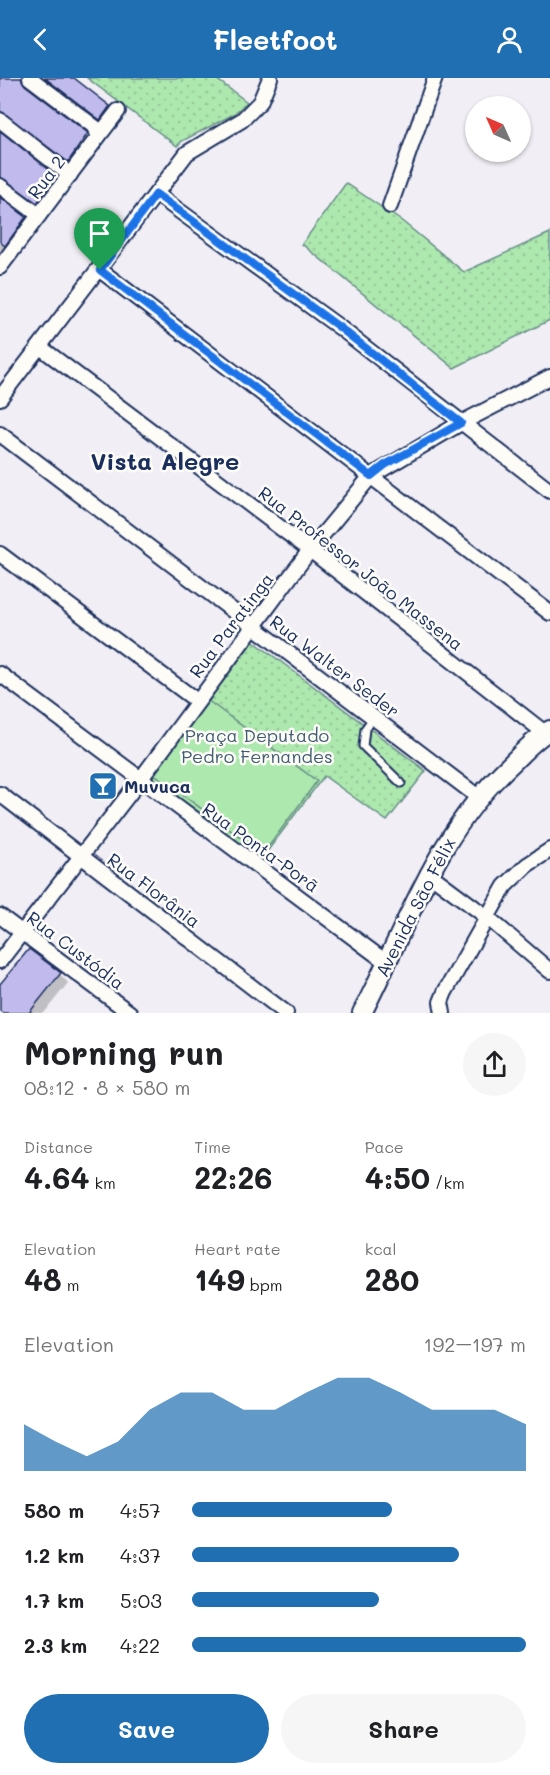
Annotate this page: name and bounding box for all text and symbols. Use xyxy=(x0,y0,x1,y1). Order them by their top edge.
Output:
text: Fleetfoot xyxy=(212,22,338,57)
icon: back xyxy=(24,23,57,56)
icon: person xyxy=(493,23,526,56)
north arrow xyxy=(465,96,531,162)
map controls xyxy=(465,96,531,162)
street label: Rua 2 xyxy=(22,150,70,204)
pin xyxy=(74,208,125,270)
icon: arrive xyxy=(83,217,116,250)
district label: Vista Alegre xyxy=(91,445,239,476)
street label: Rua Professor João Massena xyxy=(254,480,468,656)
street label: Rua Paratinga xyxy=(184,568,278,682)
street label: Rua Walter Seder xyxy=(265,609,405,723)
park label: Praça Deputado Pedro Fernandes xyxy=(181,723,333,768)
bar icon: Muvuca xyxy=(87,770,119,802)
place label: Muvuca xyxy=(124,774,191,798)
street label: Rua Ponta-Porã xyxy=(198,797,324,897)
street label: Avenida São Félix xyxy=(369,833,461,981)
street label: Rua Florânia xyxy=(103,847,205,933)
street label: Rua Custódia xyxy=(22,905,130,995)
text: Morning run xyxy=(24,1030,224,1073)
button: share xyxy=(463,1033,526,1096)
text: 08:12 · 8 × 580 m xyxy=(24,1074,190,1100)
text: Distance xyxy=(24,1136,93,1157)
text: Time xyxy=(194,1136,231,1157)
text: Pace xyxy=(365,1136,404,1157)
text: 4.64 xyxy=(24,1157,89,1197)
text: 22:26 xyxy=(194,1157,272,1197)
text: 4:50 xyxy=(365,1157,430,1197)
text: km xyxy=(89,1172,116,1193)
text: /km xyxy=(430,1172,465,1193)
text: Elevation xyxy=(24,1238,96,1259)
text: Heart rate xyxy=(194,1238,281,1259)
text: kcal xyxy=(365,1238,397,1259)
text: 48 xyxy=(24,1259,62,1299)
text: 149 xyxy=(194,1259,245,1299)
text: 280 xyxy=(365,1259,419,1299)
text: m xyxy=(62,1274,80,1295)
text: bpm xyxy=(245,1274,283,1295)
text: Elevation xyxy=(24,1331,114,1357)
text: 192–197 m xyxy=(424,1331,526,1357)
text: 580 m xyxy=(24,1497,84,1523)
text: 4:57 xyxy=(120,1497,161,1523)
text: 1.2 km xyxy=(24,1542,84,1568)
text: 4:37 xyxy=(120,1542,161,1568)
text: 1.7 km xyxy=(24,1587,84,1613)
text: 5:03 xyxy=(120,1587,162,1613)
text: 2.3 km xyxy=(24,1632,87,1658)
text: 4:22 xyxy=(120,1632,160,1658)
button: Save xyxy=(24,1694,269,1763)
button: Share xyxy=(281,1694,526,1763)

